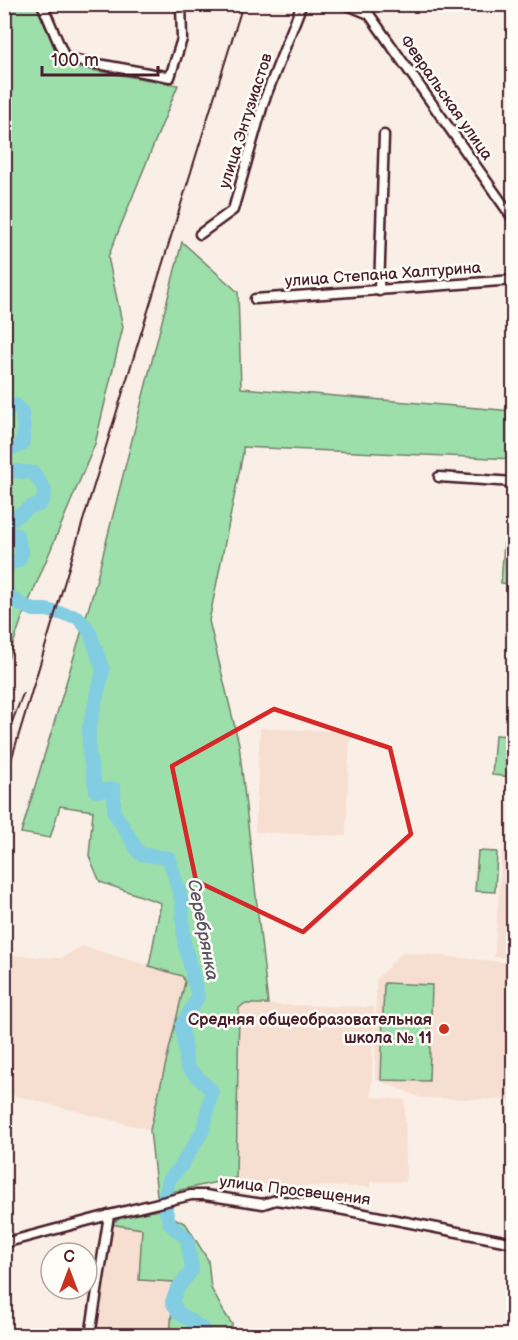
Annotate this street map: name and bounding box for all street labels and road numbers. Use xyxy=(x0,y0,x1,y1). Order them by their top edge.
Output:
street label: Февральская улица xyxy=(396,32,497,165)
street label: улица Энтузиастов xyxy=(215,50,277,191)
street label: улица Степана Халтурина xyxy=(284,259,482,291)
street label: улица Просвещения xyxy=(218,1172,372,1210)

